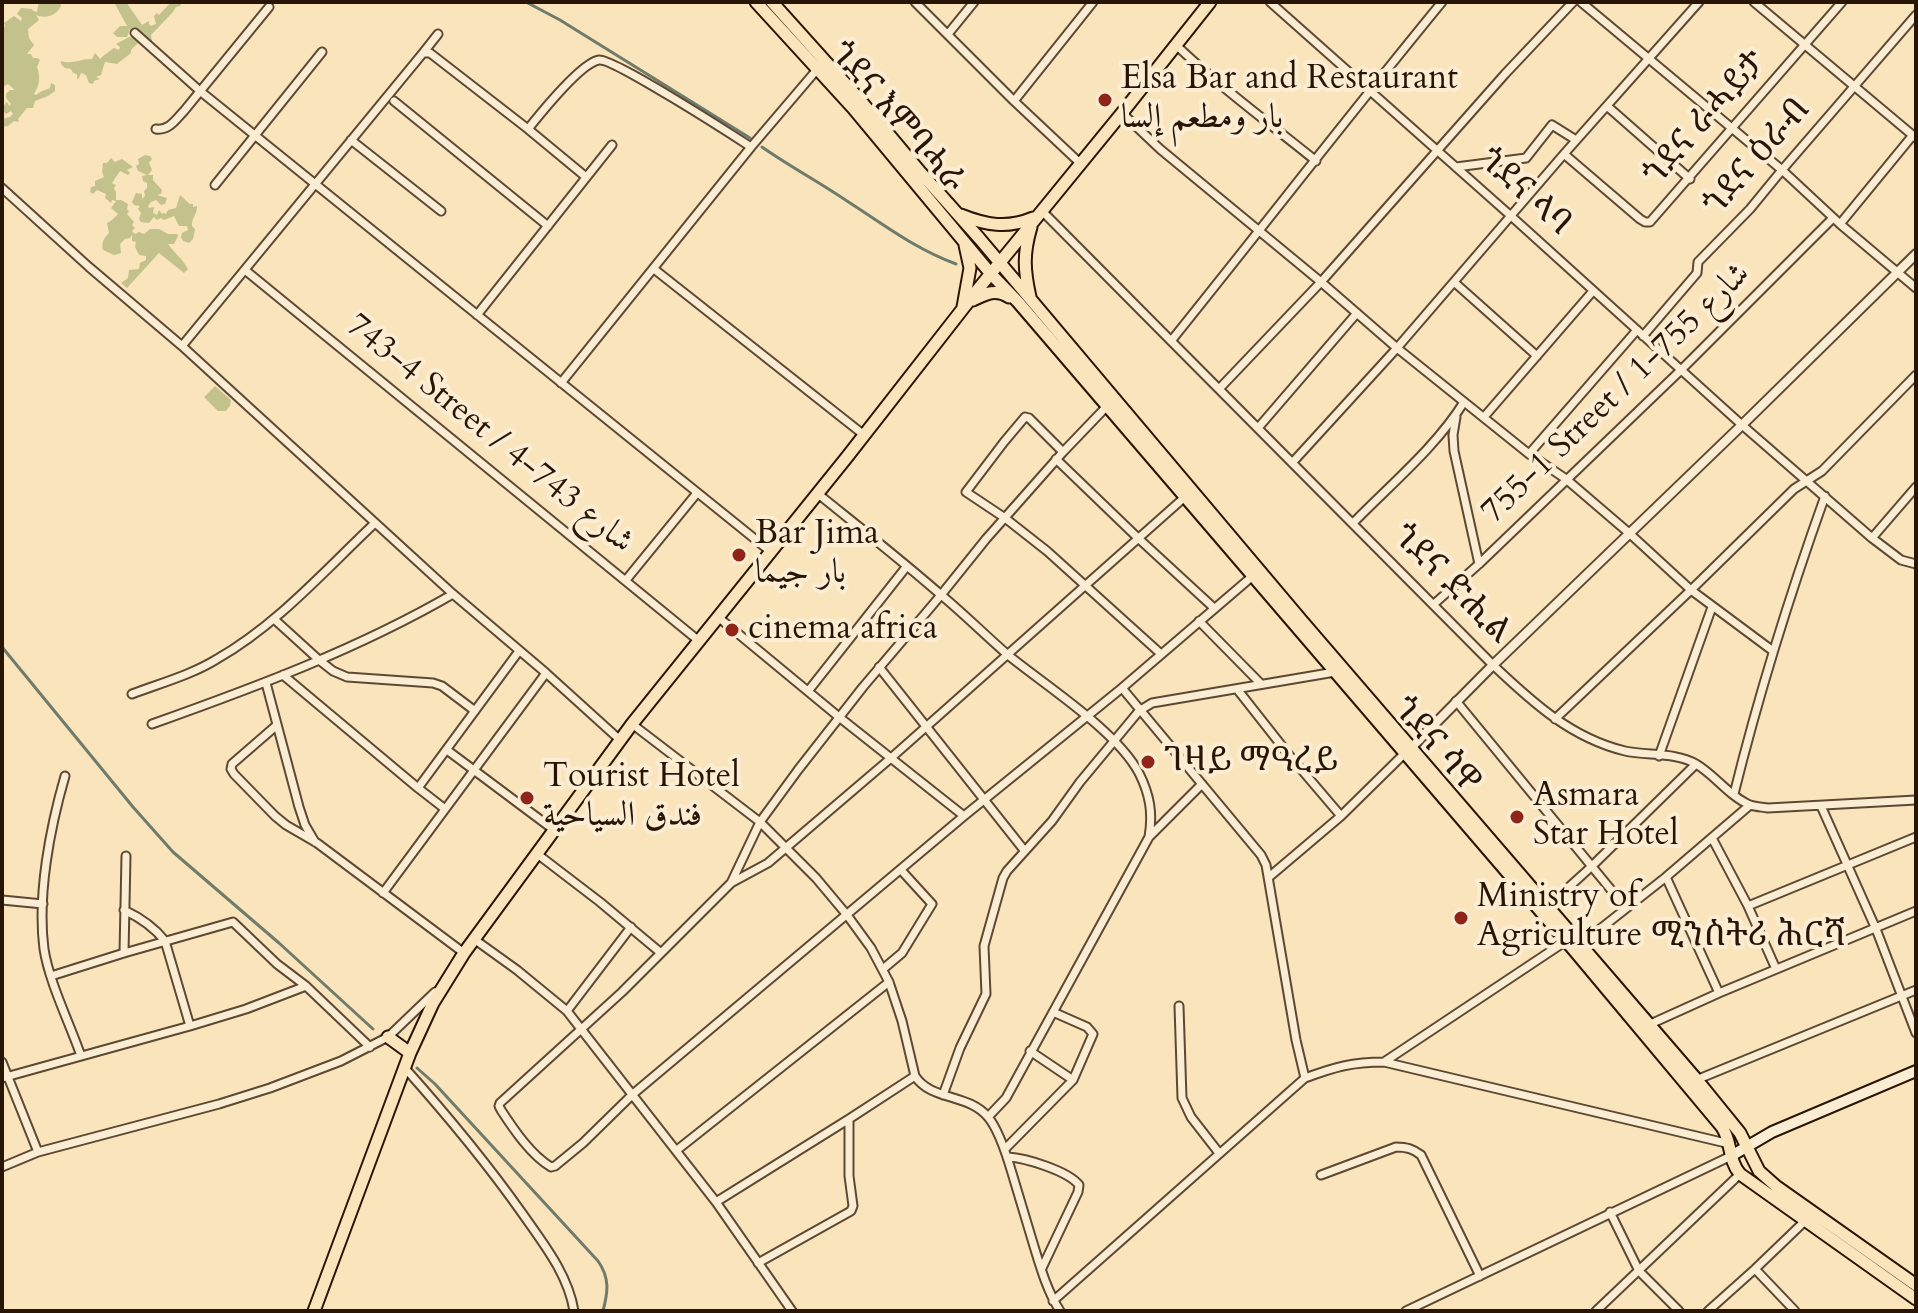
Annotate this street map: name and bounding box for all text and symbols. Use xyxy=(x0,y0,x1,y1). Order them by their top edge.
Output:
street label: ጎደና እምባሓራ xyxy=(820,34,972,202)
street label: ጎደና ራሓይታ xyxy=(1636,43,1776,195)
place label: Elsa Bar and Restaurant بار ومطعم إلسا xyxy=(1121,60,1458,140)
marker: Elsa Bar and Restaurant بار ومطعم إلسا xyxy=(1096,91,1114,109)
street label: ጎደና ዕራብ xyxy=(1696,91,1820,225)
street label: ጎደና ላባ xyxy=(1469,141,1579,245)
street label: 755-1 Street / شارع 755-1 xyxy=(1474,255,1760,533)
street label: 743-4 Street / شارع 743-4 xyxy=(337,306,641,564)
place label: Bar Jima بار جيما xyxy=(755,515,879,594)
street label: ጎደና ድሒል xyxy=(1383,517,1519,653)
marker: Bar Jima بار جيما xyxy=(730,546,748,564)
place label: cinema africa xyxy=(748,610,938,650)
marker: cinema africa xyxy=(723,621,741,639)
street label: ጎደና ሳዋ xyxy=(1382,690,1488,802)
place label: ገዛይ ማዓረይ xyxy=(1164,742,1337,782)
marker: ገዛይ ማዓረይ xyxy=(1139,753,1157,771)
place label: Tourist Hotel فندق السياحية xyxy=(543,758,740,838)
place label: Asmara Star Hotel xyxy=(1533,777,1679,856)
marker: Tourist Hotel فندق السياحية xyxy=(518,789,536,807)
marker: Asmara Star Hotel xyxy=(1508,808,1526,826)
place label: Ministry of Agriculture ሚንስትሪ ሕርሻ xyxy=(1477,878,1846,958)
marker: Ministry of Agriculture ሚንስትሪ ሕርሻ xyxy=(1452,909,1470,927)

